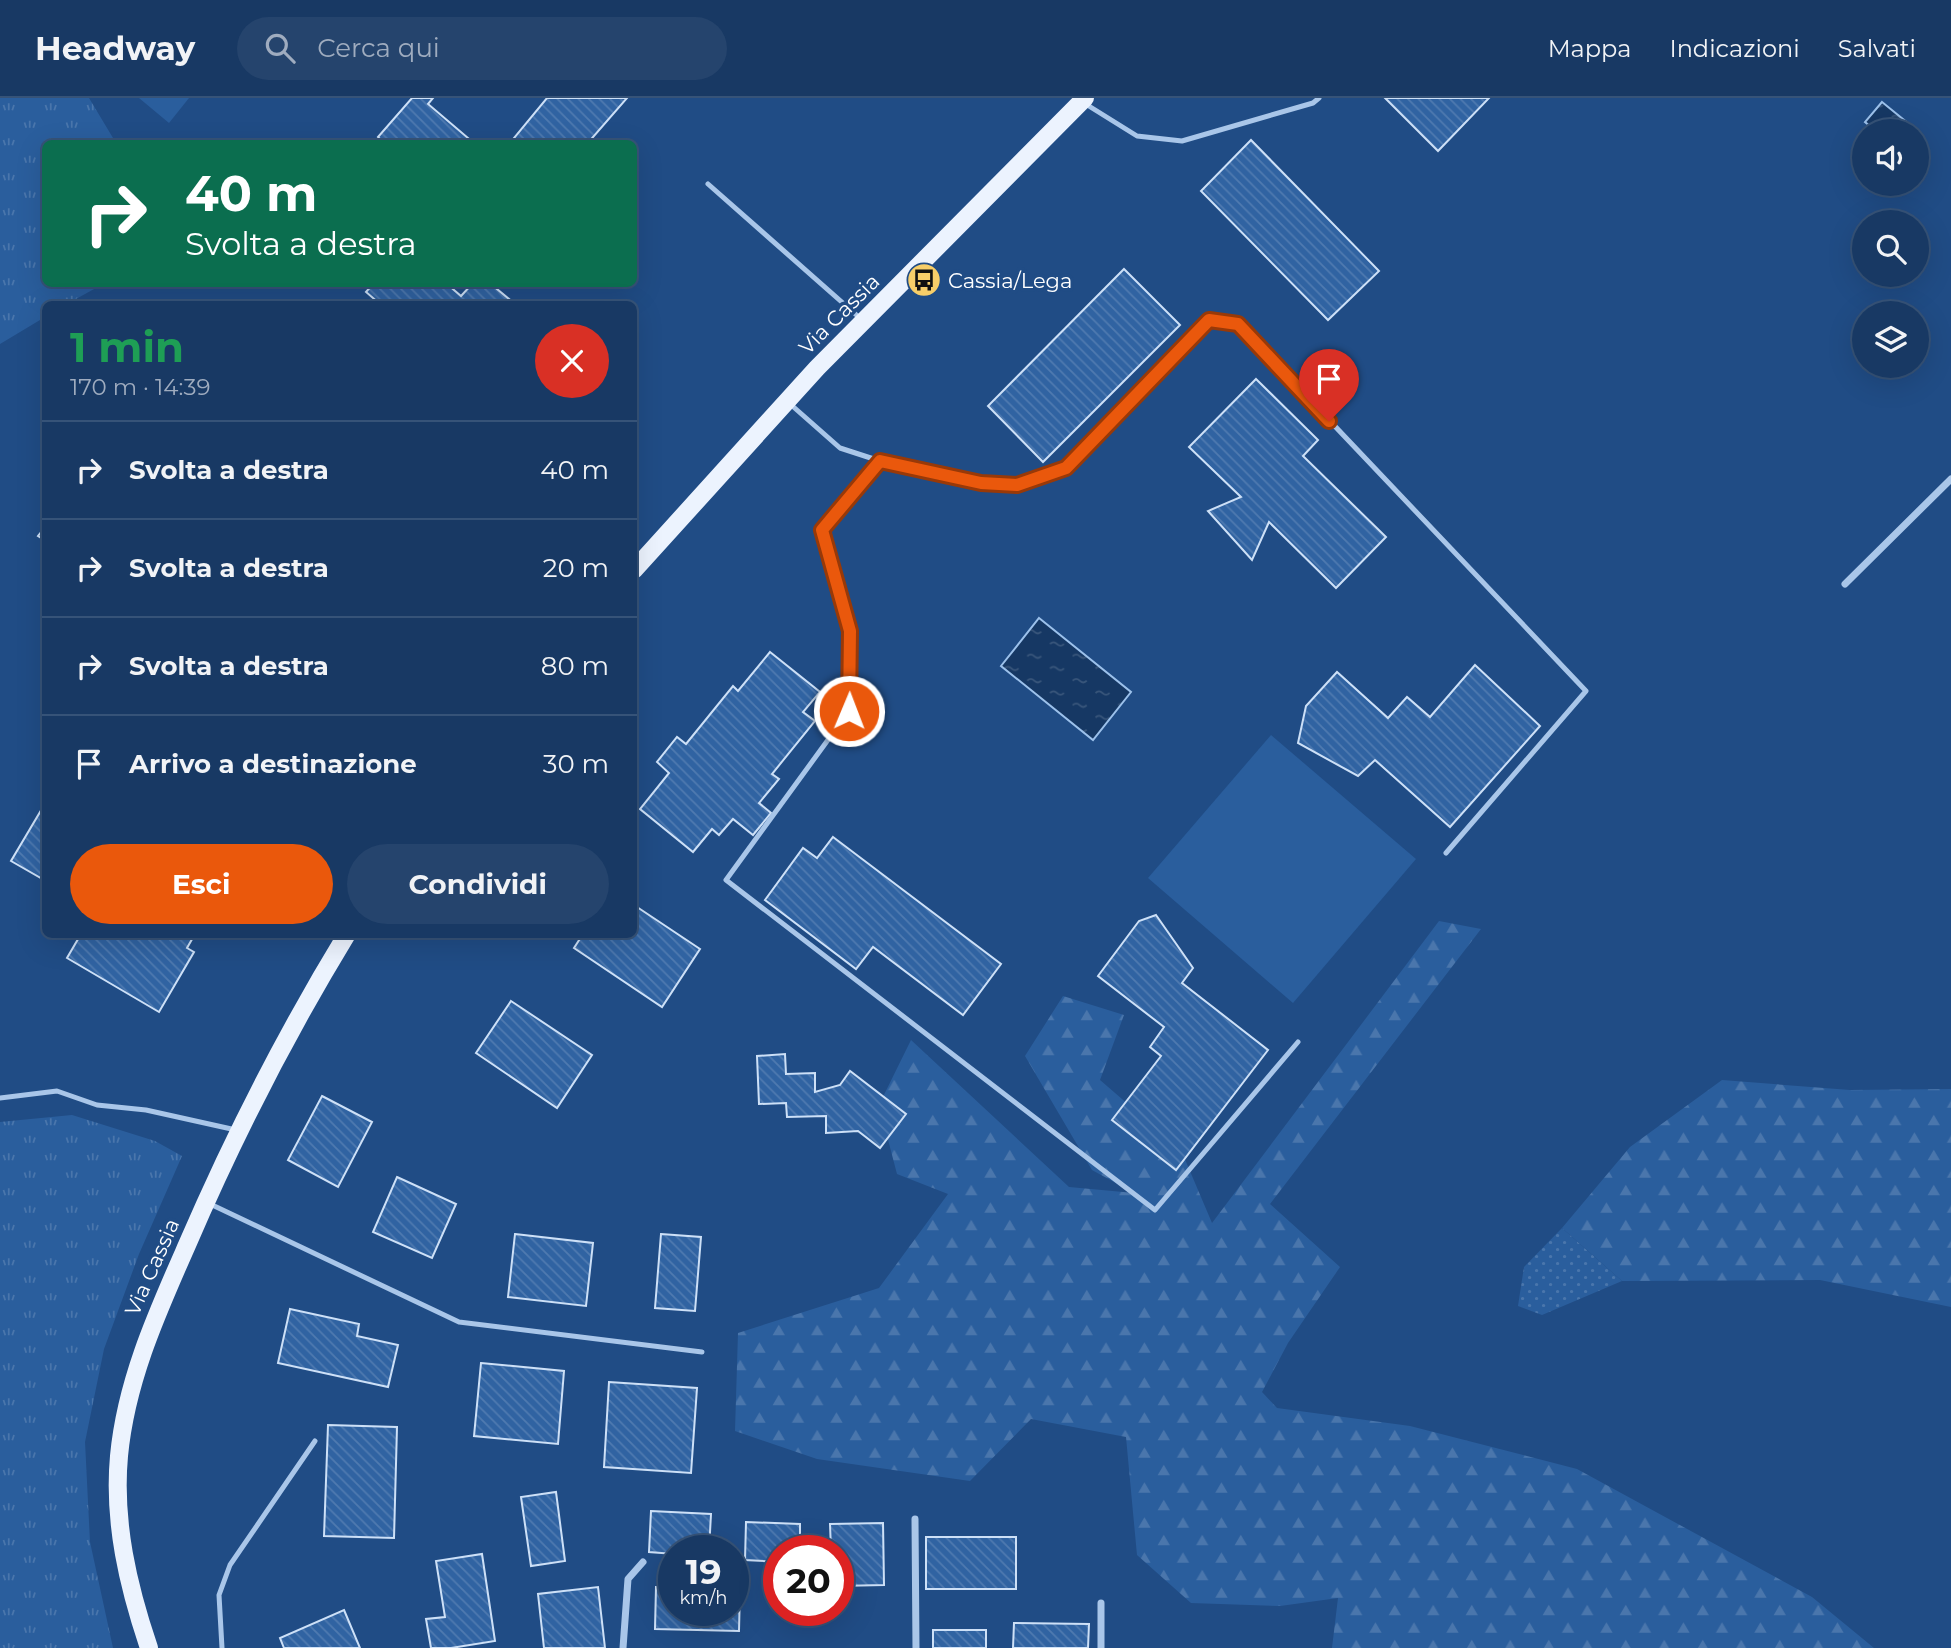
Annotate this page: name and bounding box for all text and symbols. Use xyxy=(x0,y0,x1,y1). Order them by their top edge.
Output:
search box xyxy=(237,17,727,80)
text: Headway xyxy=(35,28,195,68)
icon: search xyxy=(261,29,299,67)
text: Cerca qui xyxy=(317,32,440,64)
text: Mappa xyxy=(1548,34,1631,63)
text: Indicazioni xyxy=(1669,34,1800,63)
text: Salvati xyxy=(1838,34,1916,63)
map controls xyxy=(1852,119,1929,378)
button: sound xyxy=(1852,119,1929,196)
text: 40 m xyxy=(185,164,317,223)
icon: right xyxy=(70,168,161,259)
button: search xyxy=(1852,210,1929,287)
text: Svolta a destra xyxy=(185,224,417,263)
bus stop icon: Cassia/Lega xyxy=(905,261,943,299)
place label: Cassia/Lega xyxy=(948,268,1072,293)
street label: Via Cassia xyxy=(794,269,884,359)
button: layers xyxy=(1852,301,1929,378)
text: 1 min xyxy=(70,321,184,373)
button: close xyxy=(535,324,609,398)
pin xyxy=(1299,349,1359,421)
icon: arrive xyxy=(1310,360,1348,398)
text: 170 m · 14:39 xyxy=(70,373,210,401)
icon: right xyxy=(70,451,108,489)
text: Svolta a destra xyxy=(129,454,329,486)
text: 40 m xyxy=(540,454,609,486)
icon: right xyxy=(70,549,108,587)
text: Svolta a destra xyxy=(129,552,329,584)
text: 20 m xyxy=(543,552,609,584)
icon: right xyxy=(70,647,108,685)
text: Svolta a destra xyxy=(129,650,329,682)
text: 80 m xyxy=(541,650,609,682)
position arrow xyxy=(812,674,886,748)
icon: arrive xyxy=(70,745,108,783)
text: Arrivo a destinazione xyxy=(129,748,417,780)
text: 30 m xyxy=(543,748,609,780)
button: Esci xyxy=(70,844,333,924)
button: Condividi xyxy=(347,844,609,924)
street label: Via Cassia xyxy=(120,1215,184,1319)
speed limit sign: 20 xyxy=(763,1535,854,1626)
text: 19 xyxy=(685,1550,722,1593)
text: km/h xyxy=(679,1587,728,1609)

